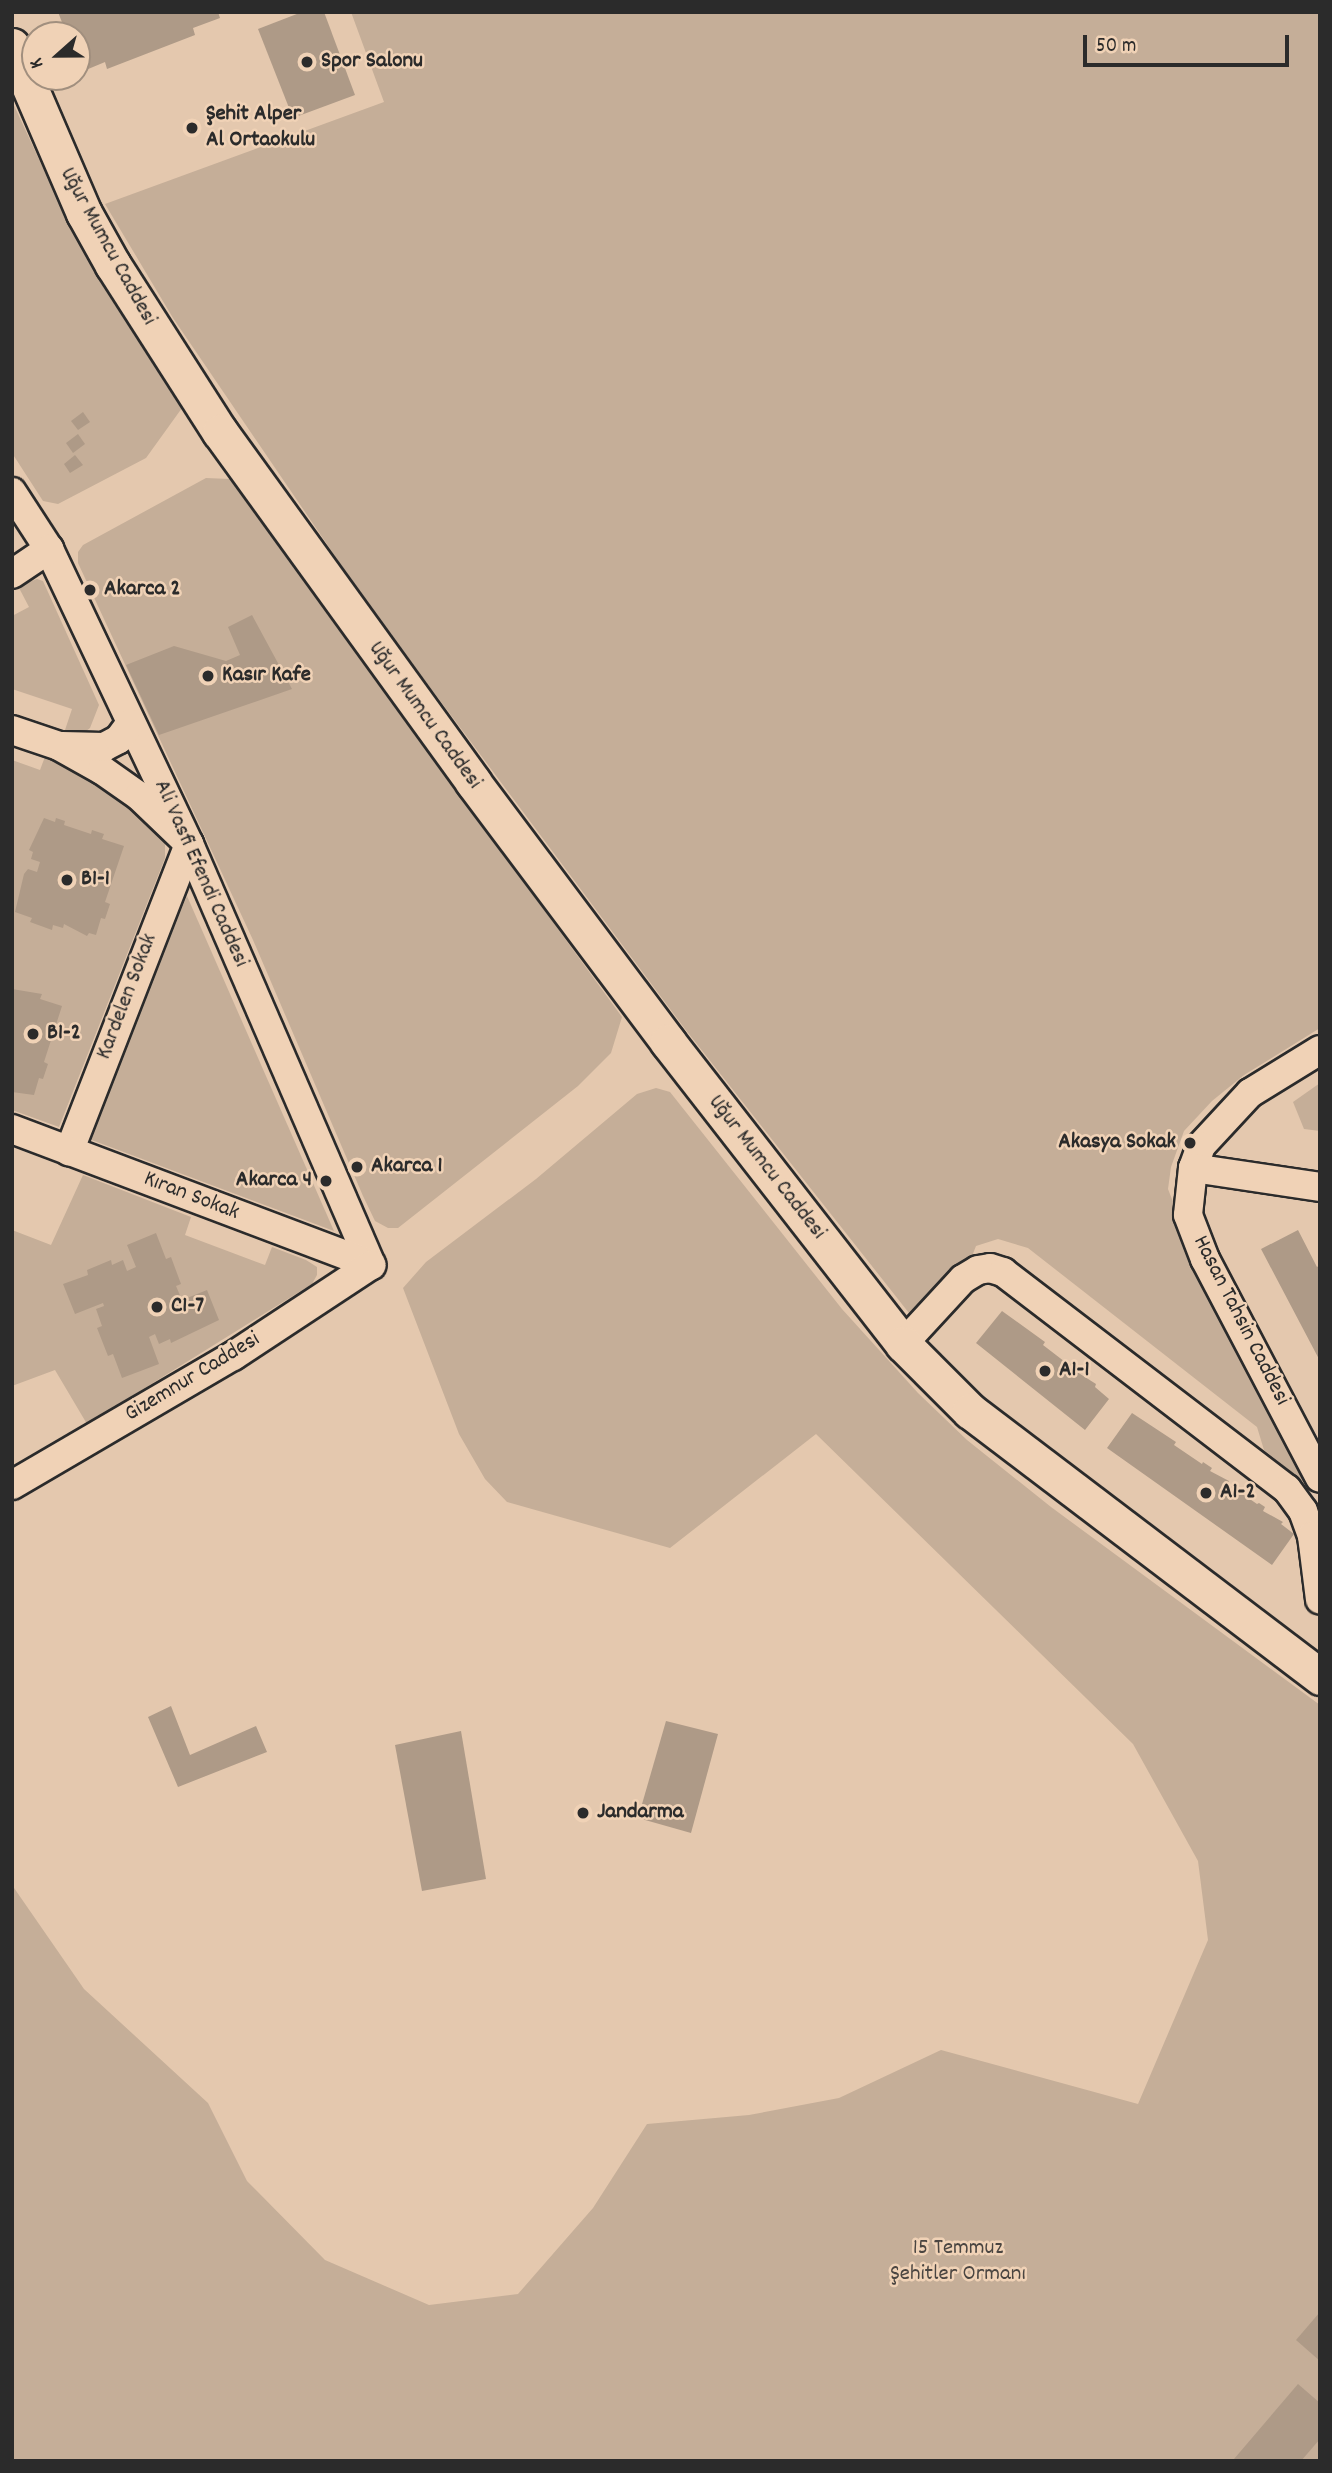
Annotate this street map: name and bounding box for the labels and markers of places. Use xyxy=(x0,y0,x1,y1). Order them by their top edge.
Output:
place label: Spor Salonu xyxy=(321,48,423,76)
marker: Spor Salonu xyxy=(299,54,315,70)
place label: Şehit Alper Al Ortaokulu xyxy=(206,101,315,155)
marker: Şehit Alper Al Ortaokulu xyxy=(184,120,200,136)
place label: Akarca 2 xyxy=(104,576,181,604)
marker: Akarca 2 xyxy=(82,582,98,598)
place label: Kasır Kafe xyxy=(222,662,311,690)
marker: Kasır Kafe xyxy=(200,668,216,684)
place label: B1-1 xyxy=(81,866,110,894)
marker: B1-1 xyxy=(59,872,75,888)
place label: B1-2 xyxy=(47,1020,81,1048)
marker: B1-2 xyxy=(25,1026,41,1042)
place label: Akasya Sokak xyxy=(1058,1129,1176,1157)
marker: Akasya Sokak xyxy=(1182,1135,1198,1151)
place label: Akarca 1 xyxy=(371,1153,443,1181)
marker: Akarca 1 xyxy=(349,1159,365,1175)
place label: Akarca 4 xyxy=(236,1167,312,1195)
marker: Akarca 4 xyxy=(318,1173,334,1189)
place label: C1-7 xyxy=(171,1293,204,1321)
marker: C1-7 xyxy=(149,1299,165,1315)
place label: A1-1 xyxy=(1059,1357,1089,1385)
marker: A1-1 xyxy=(1037,1363,1053,1379)
place label: A1-2 xyxy=(1220,1479,1256,1507)
marker: A1-2 xyxy=(1198,1485,1214,1501)
place label: Jandarma xyxy=(597,1799,683,1827)
marker: Jandarma xyxy=(575,1805,591,1821)

